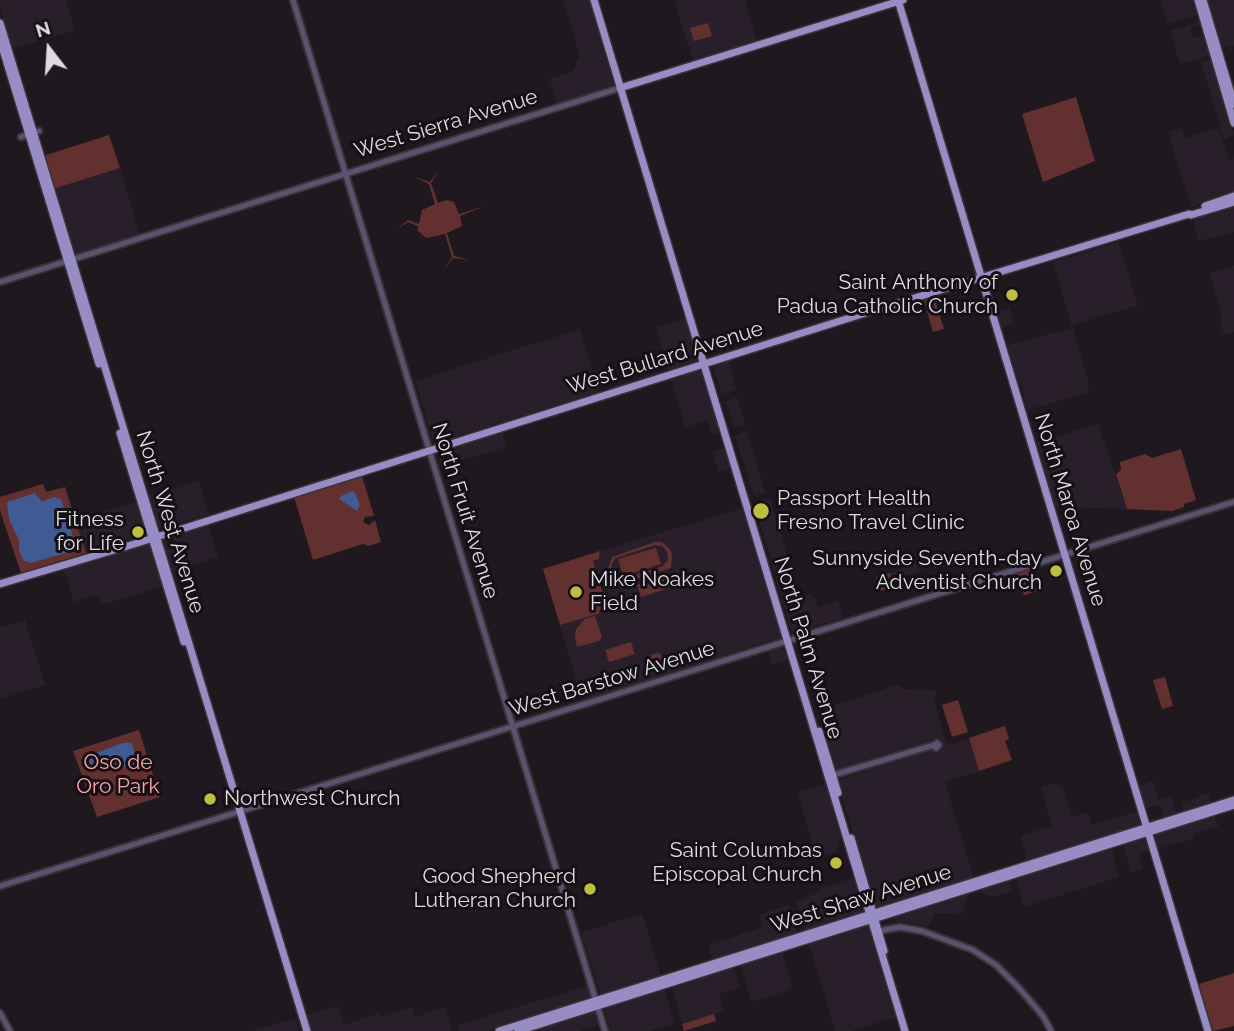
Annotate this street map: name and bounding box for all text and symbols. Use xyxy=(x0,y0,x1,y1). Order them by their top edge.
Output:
north arrow xyxy=(14,14,84,84)
text: N xyxy=(33,16,53,42)
street label: West Sierra Avenue xyxy=(351,84,541,164)
place label: Saint Anthony of Padua Catholic Church xyxy=(777,270,998,320)
marker: Saint Anthony of Padua Catholic Church xyxy=(1004,287,1020,303)
street label: West Bullard Avenue xyxy=(564,316,766,400)
street label: North Maroa Avenue xyxy=(1029,411,1111,609)
street label: North Fruit Avenue xyxy=(426,420,504,602)
street label: North West Avenue xyxy=(130,428,210,616)
place label: Passport Health Fresno Travel Clinic xyxy=(777,486,965,536)
marker: Passport Health Fresno Travel Clinic xyxy=(751,501,771,521)
place label: Fitness for Life xyxy=(55,507,124,557)
marker: Fitness for Life xyxy=(130,524,146,540)
place label: Sunnyside Seventh-day Adventist Church xyxy=(812,546,1042,596)
street label: North Palm Avenue xyxy=(768,554,848,742)
marker: Sunnyside Seventh-day Adventist Church xyxy=(1048,563,1064,579)
place label: Mike Noakes Field xyxy=(590,567,714,617)
marker: Mike Noakes Field xyxy=(568,584,584,600)
street label: West Barstow Avenue xyxy=(506,636,718,722)
park label: Oso de Oro Park xyxy=(76,750,160,800)
place label: Northwest Church xyxy=(224,786,400,812)
marker: Northwest Church xyxy=(202,791,218,807)
place label: Saint Columbas Episcopal Church xyxy=(652,838,822,888)
marker: Saint Columbas Episcopal Church xyxy=(828,855,844,871)
street label: West Shaw Avenue xyxy=(768,860,954,938)
place label: Good Shepherd Lutheran Church xyxy=(413,864,576,914)
marker: Good Shepherd Lutheran Church xyxy=(582,881,598,897)

